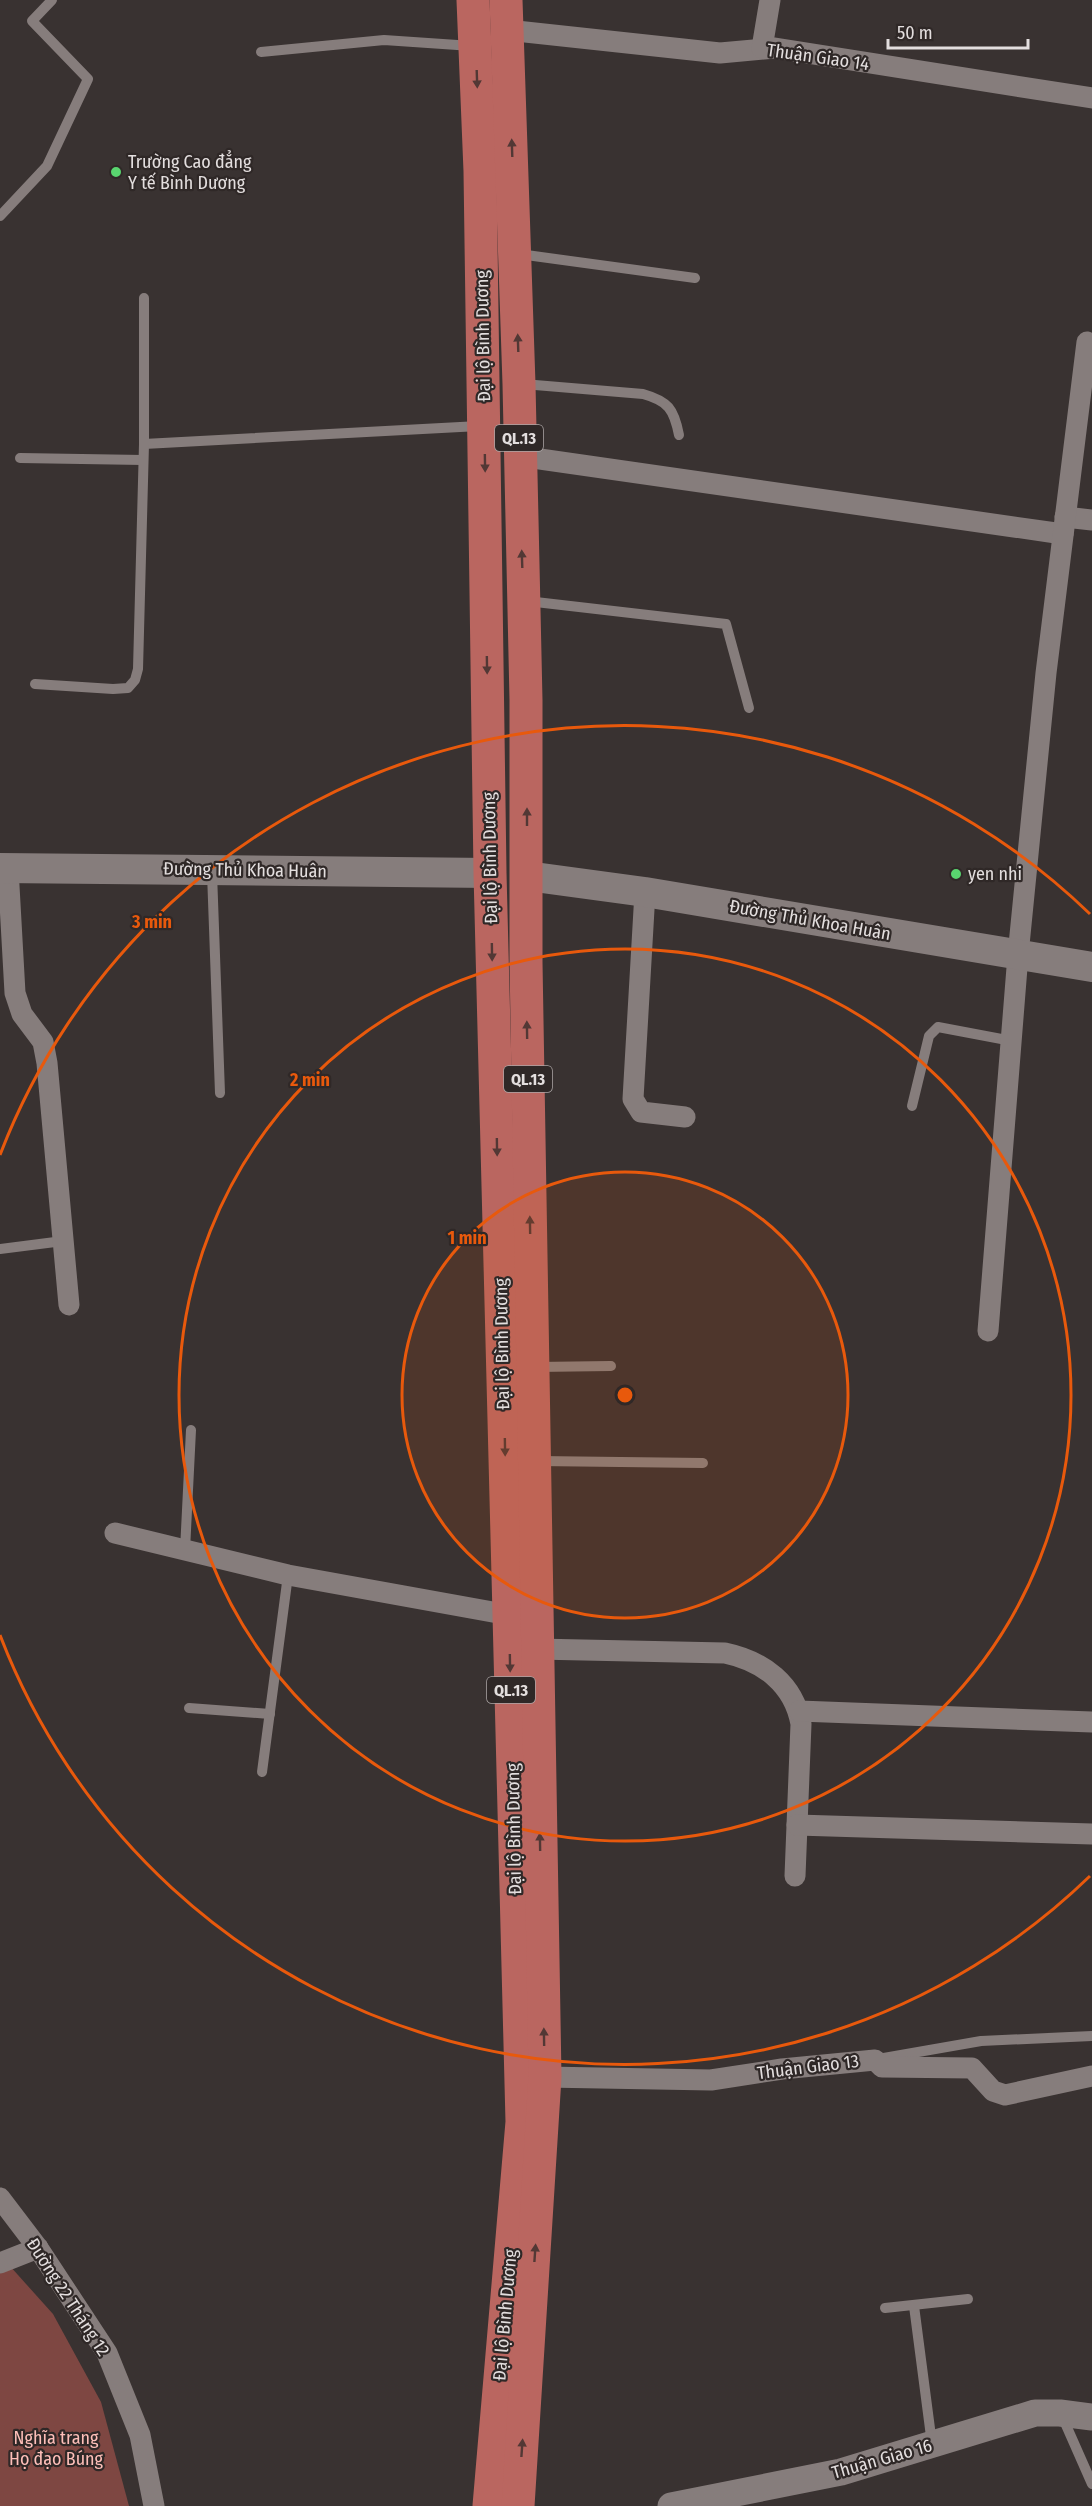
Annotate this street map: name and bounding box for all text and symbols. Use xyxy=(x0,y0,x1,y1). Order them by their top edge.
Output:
scale bar xyxy=(888,12,1028,50)
text: 50 m xyxy=(897,22,933,44)
street label: Thuận Giao 14 xyxy=(766,39,871,75)
one-way arrow xyxy=(472,70,481,89)
one-way arrow xyxy=(507,139,516,158)
place label: Trường Cao đẳng Y tế Bình Dương xyxy=(128,150,252,194)
marker: Trường Cao đẳng Y tế Bình Dương xyxy=(109,165,123,179)
street label: Đại lộ Bình Dương xyxy=(471,269,495,402)
one-way arrow xyxy=(513,334,523,353)
road number: QL.13 xyxy=(495,425,543,451)
one-way arrow xyxy=(480,454,490,473)
one-way arrow xyxy=(517,550,527,569)
one-way arrow xyxy=(483,655,492,674)
street label: Đại lộ Bình Dương xyxy=(478,791,502,924)
one-way arrow xyxy=(522,808,532,827)
street label: Đường Thủ Khoa Huân xyxy=(163,858,327,882)
place label: yen nhi xyxy=(968,863,1022,885)
marker: yen nhi xyxy=(949,867,963,881)
street label: Đường Thủ Khoa Huân xyxy=(728,895,892,945)
text: 3 min xyxy=(131,911,172,933)
one-way arrow xyxy=(487,943,496,962)
one-way arrow xyxy=(522,1020,532,1039)
road number: QL.13 xyxy=(504,1066,552,1092)
text: 2 min xyxy=(289,1069,330,1091)
one-way arrow xyxy=(492,1138,502,1157)
one-way arrow xyxy=(526,1215,535,1234)
text: 1 min xyxy=(447,1227,487,1249)
street label: Đại lộ Bình Dương xyxy=(490,1277,514,1410)
centre of rings xyxy=(615,1385,635,1405)
one-way arrow xyxy=(500,1438,509,1457)
one-way arrow xyxy=(505,1654,515,1673)
road number: QL.13 xyxy=(487,1677,535,1703)
street label: Đại lộ Bình Dương xyxy=(502,1762,526,1895)
one-way arrow xyxy=(535,1833,545,1852)
one-way arrow xyxy=(539,2028,549,2047)
street label: Thuận Giao 13 xyxy=(756,2050,860,2084)
street label: Đường 22 Tháng 12 xyxy=(22,2234,114,2360)
one-way arrow xyxy=(530,2244,539,2263)
street label: Đại lộ Bình Dương xyxy=(488,2248,522,2382)
park label: Nghĩa trang Họ đạo Búng xyxy=(9,2427,104,2470)
street label: Thuận Giao 16 xyxy=(829,2434,935,2484)
one-way arrow xyxy=(517,2438,527,2457)

